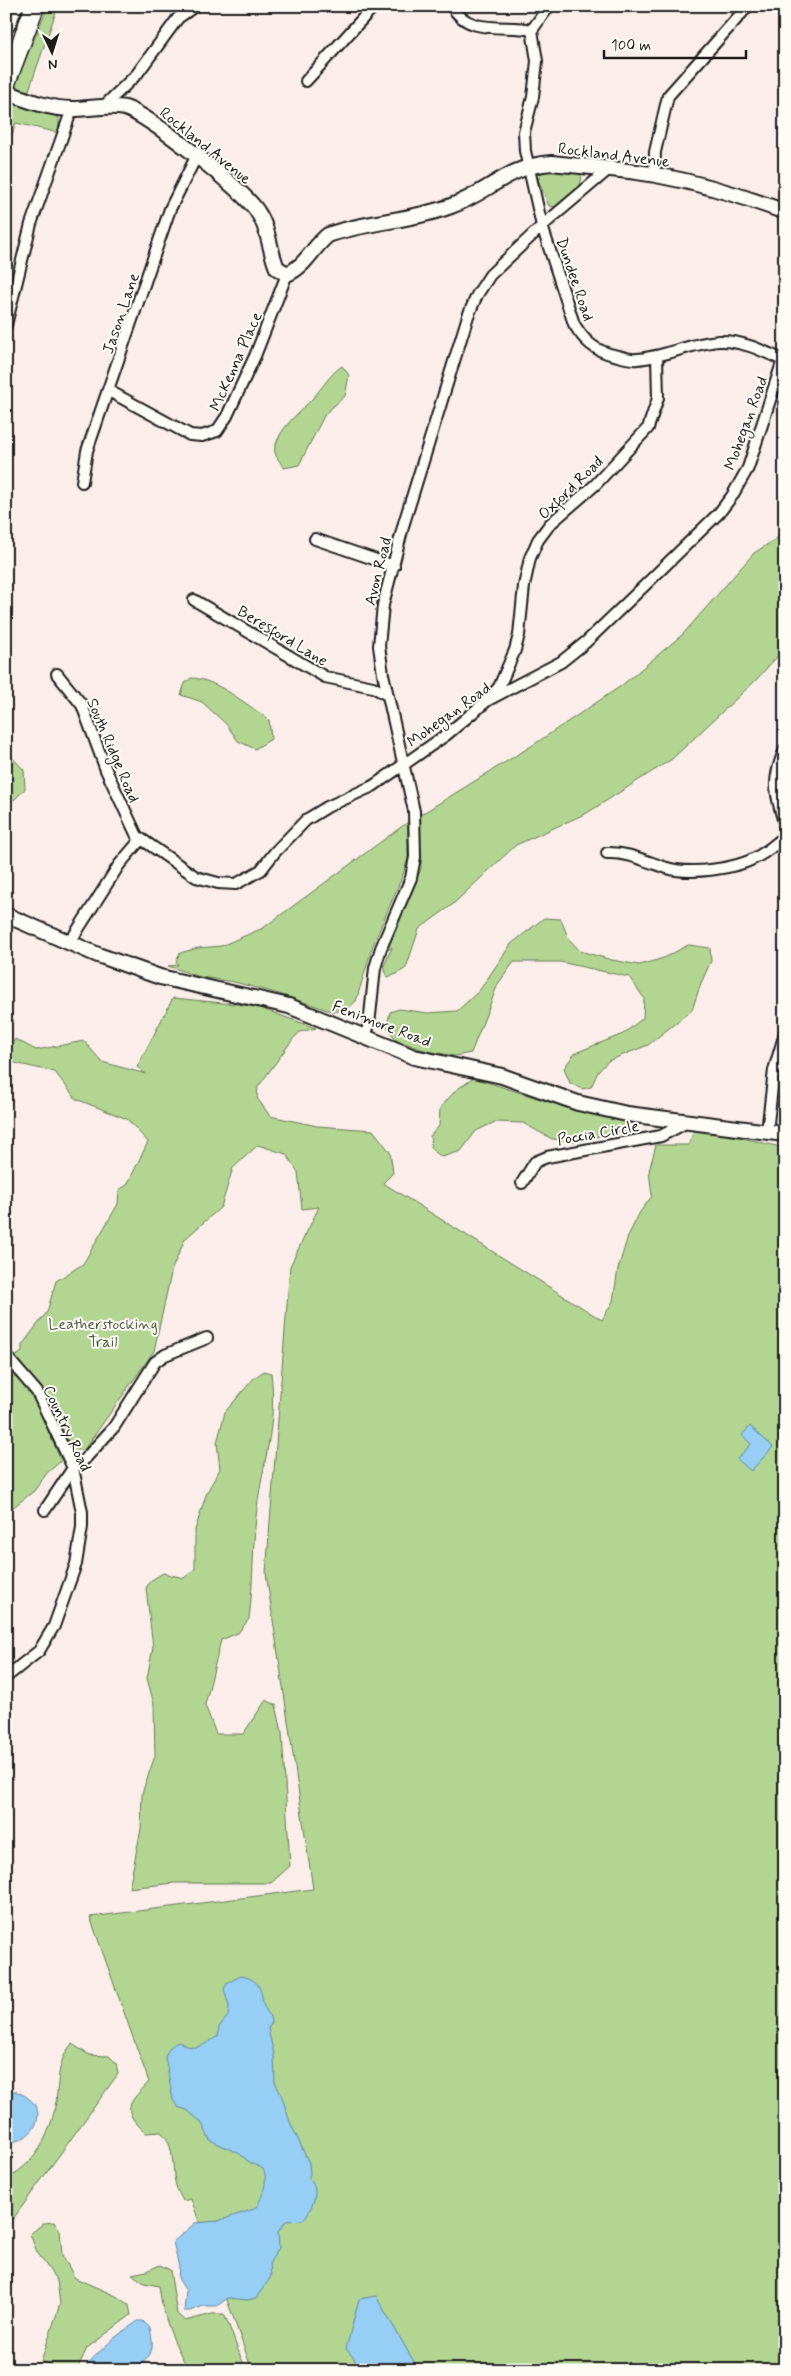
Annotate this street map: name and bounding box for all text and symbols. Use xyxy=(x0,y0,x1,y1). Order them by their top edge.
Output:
north arrow xyxy=(28,28,78,78)
scale bar xyxy=(604,28,746,60)
text: 100 m xyxy=(611,36,651,56)
text: N xyxy=(48,55,58,73)
street label: Rockland Avenue xyxy=(155,103,256,190)
street label: Rockland Avenue xyxy=(557,138,671,173)
street label: Dundee Road xyxy=(550,235,599,324)
street label: Jason Lane xyxy=(98,270,145,357)
street label: McKenna Place xyxy=(205,309,268,415)
street label: Mohegan Road xyxy=(720,374,774,474)
street label: Oxford Road xyxy=(534,452,610,526)
street label: Avon Road xyxy=(360,535,397,608)
street label: Beresford Lane xyxy=(232,601,331,673)
street label: Mohegan Road xyxy=(403,678,495,753)
street label: South Ridge Road xyxy=(80,695,144,806)
street label: Fenimore Road xyxy=(329,996,434,1053)
street label: Poccia Circle xyxy=(556,1116,641,1151)
park label: Leatherstocking Trail xyxy=(48,1314,158,1353)
street label: Country Road xyxy=(38,1382,96,1475)

